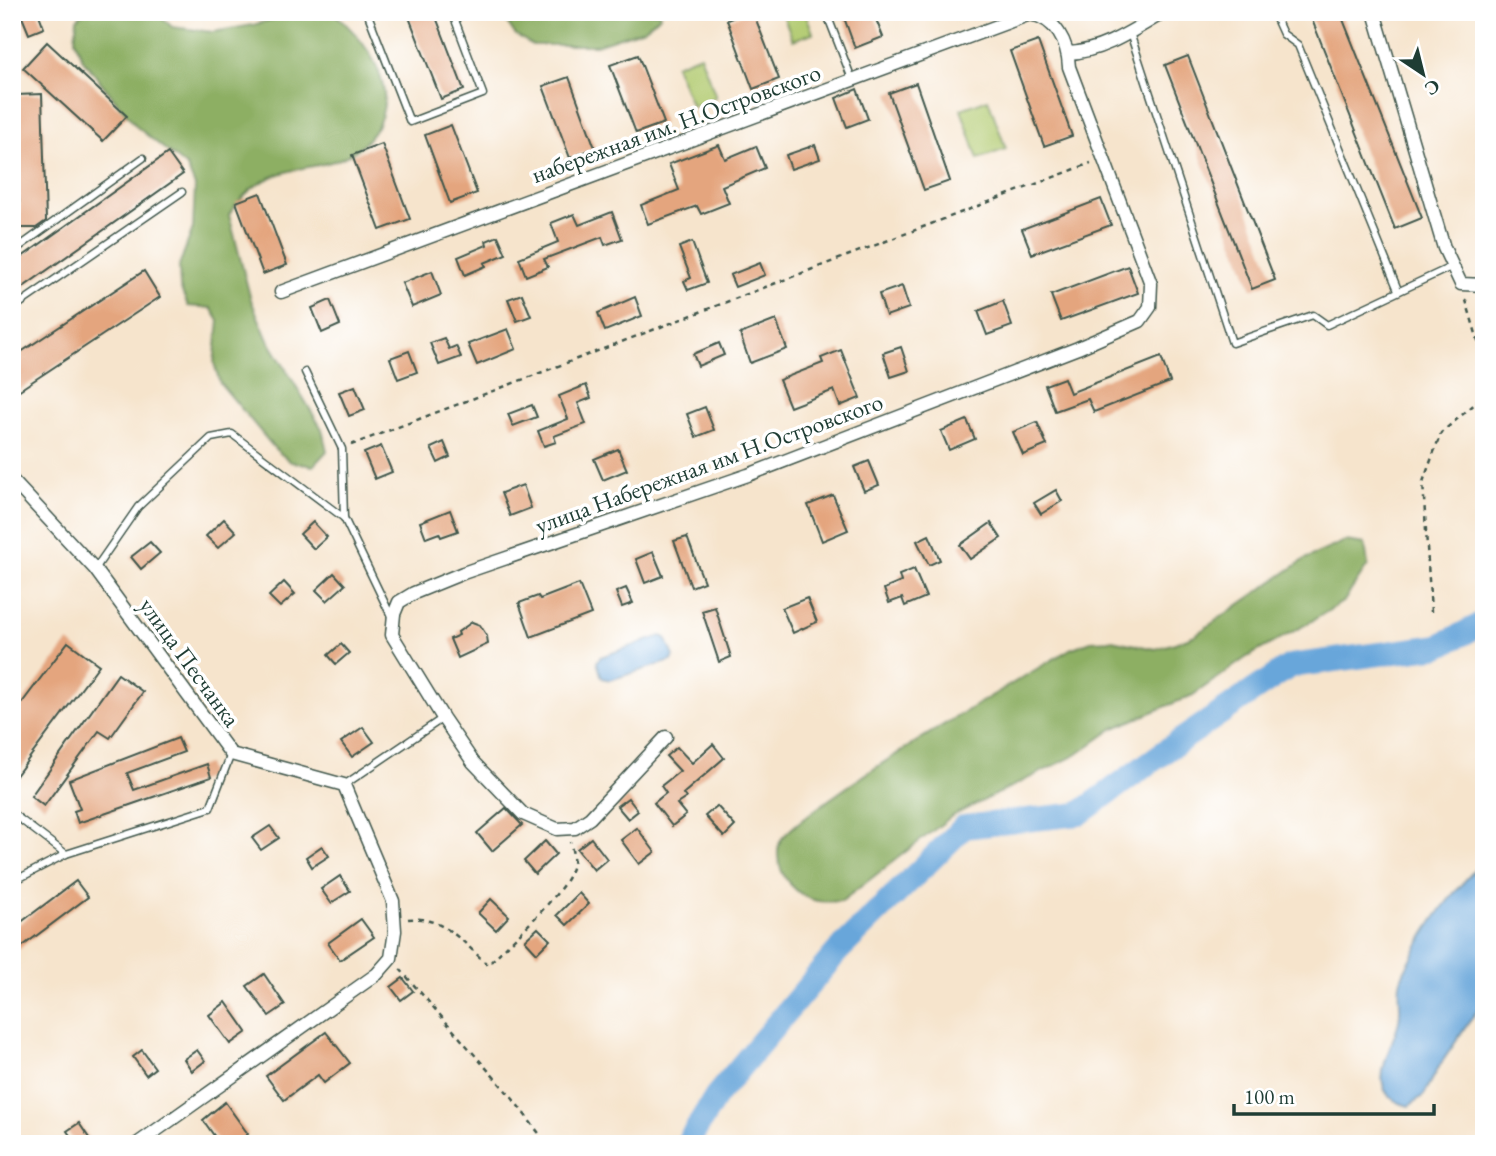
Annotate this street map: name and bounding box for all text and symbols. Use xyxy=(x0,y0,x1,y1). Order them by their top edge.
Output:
north arrow xyxy=(1388,38,1458,108)
street label: набережная им. Н.Островского xyxy=(527,56,825,190)
text: С xyxy=(1420,73,1445,102)
street label: улица Набережная им Н.Островского xyxy=(531,385,887,540)
street label: улица Песчанка xyxy=(133,591,248,733)
scale bar xyxy=(1234,1072,1433,1116)
text: 100 m xyxy=(1244,1083,1295,1110)

